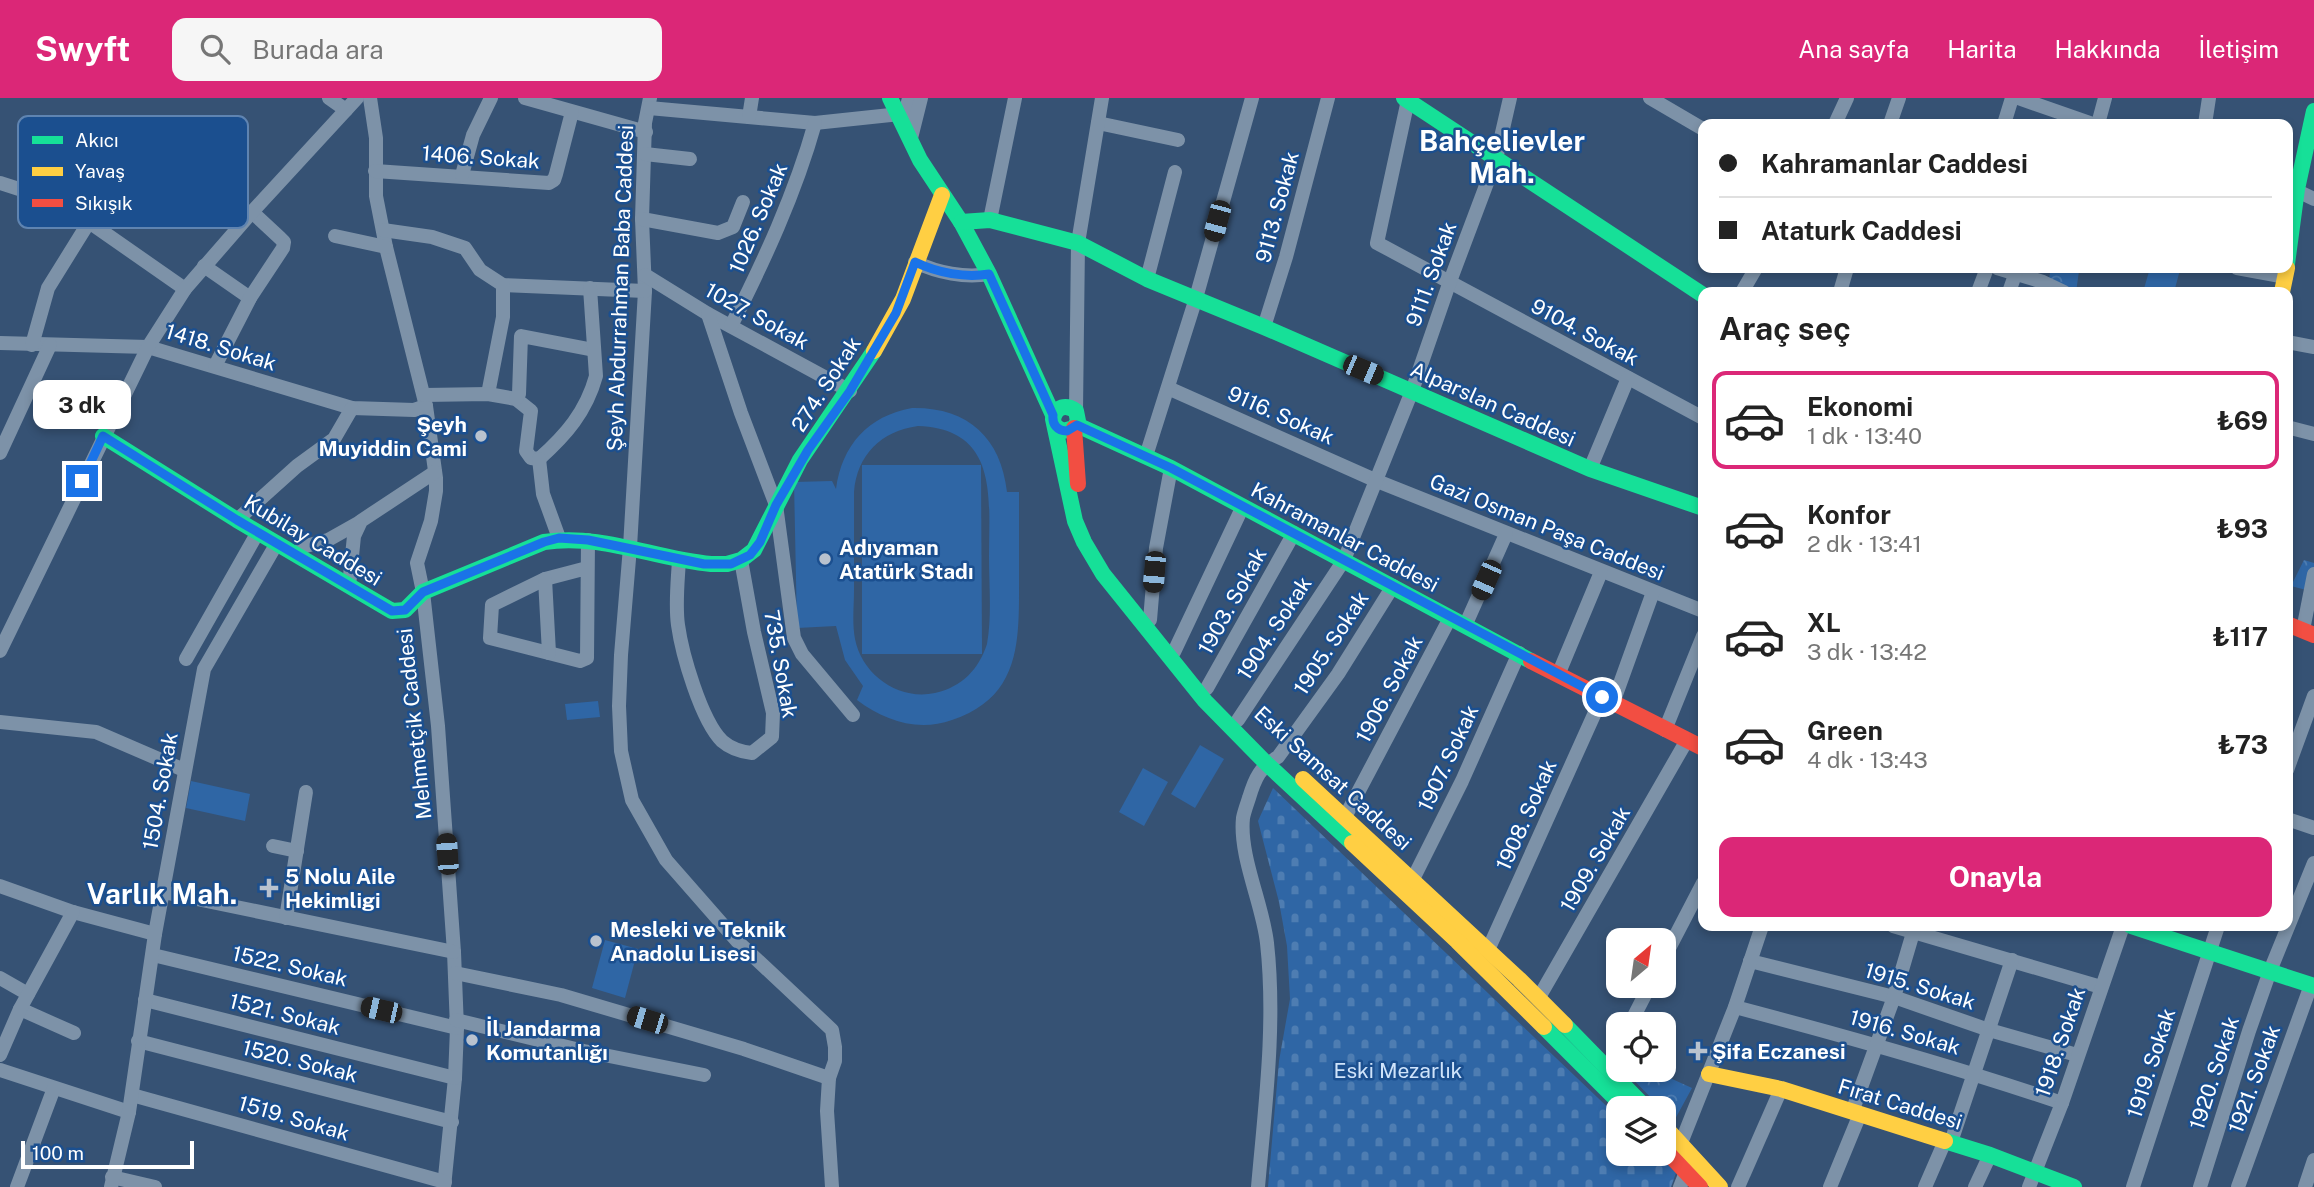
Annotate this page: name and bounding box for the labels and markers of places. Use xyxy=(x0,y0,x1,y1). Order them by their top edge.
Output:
place label: Şeyh Muyiddin Cami xyxy=(318,412,467,461)
marker: Şeyh Muyiddin Cami xyxy=(473,428,489,444)
place label: Adıyaman Atatürk Stadı xyxy=(839,535,973,584)
marker: Adıyaman Atatürk Stadı xyxy=(817,551,833,567)
place label: 5 Nolu Aile Hekimligi xyxy=(285,864,395,913)
marker: 5 Nolu Aile Hekimligi xyxy=(259,878,279,898)
place label: Mesleki ve Teknik Anadolu Lisesi xyxy=(610,917,786,966)
marker: Mesleki ve Teknik Anadolu Lisesi xyxy=(588,933,604,949)
place label: İl Jandarma Komutanlığı xyxy=(486,1016,608,1065)
marker: İl Jandarma Komutanlığı xyxy=(464,1032,480,1048)
place label: Şifa Eczanesi xyxy=(1712,1039,1845,1064)
marker: Şifa Eczanesi xyxy=(1690,1043,1706,1059)

